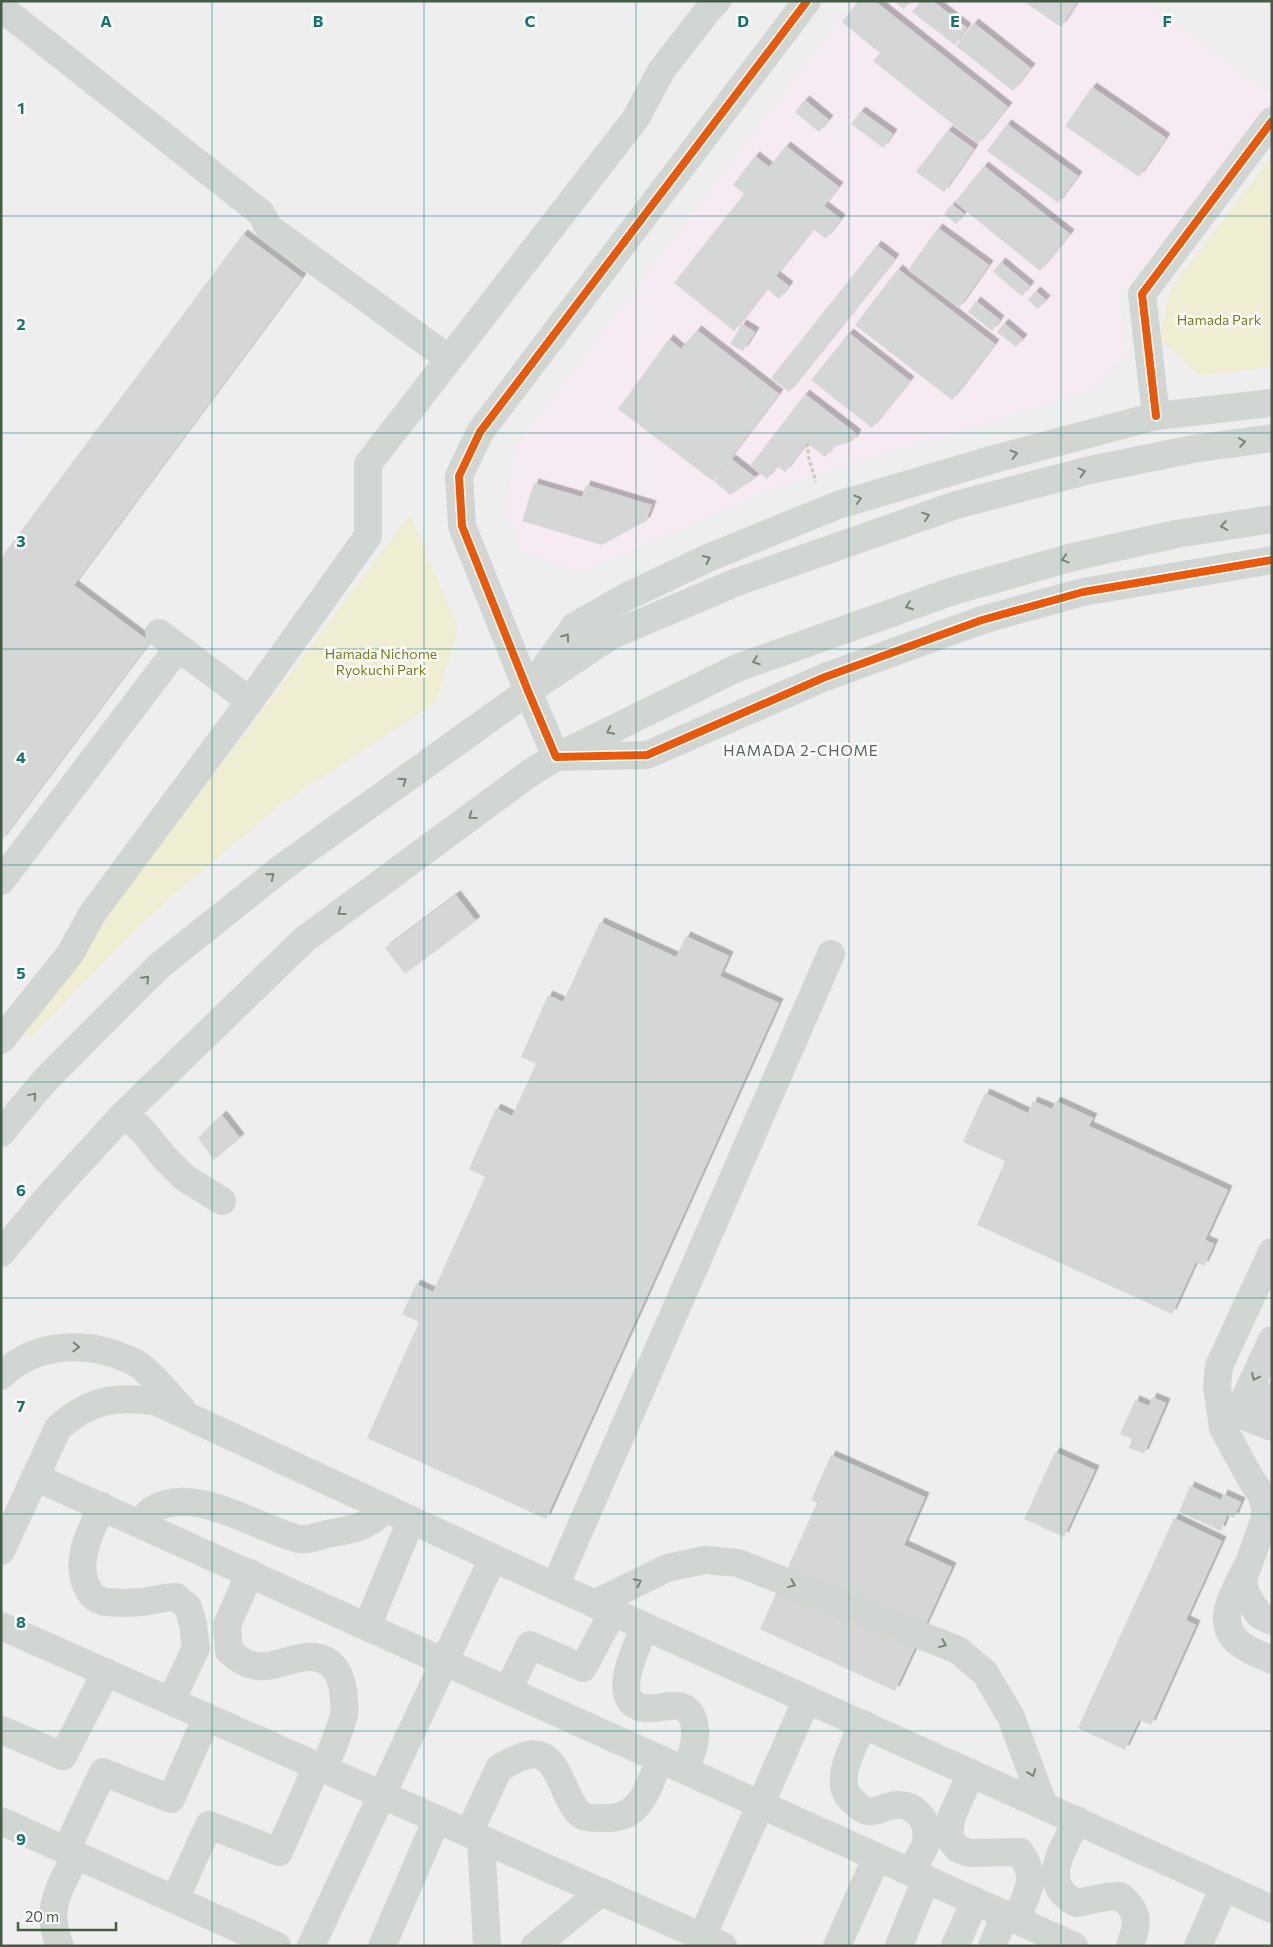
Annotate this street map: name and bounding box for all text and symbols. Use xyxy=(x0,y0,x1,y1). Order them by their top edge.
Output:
text: A xyxy=(100,11,112,30)
text: B xyxy=(313,11,324,30)
text: C xyxy=(525,11,536,30)
text: D xyxy=(737,11,749,30)
text: E xyxy=(950,11,960,30)
text: F xyxy=(1162,11,1172,30)
text: 1 xyxy=(17,98,25,117)
park label: Hamada Park xyxy=(1177,311,1262,328)
text: 2 xyxy=(16,314,26,333)
one-way arrow xyxy=(1237,438,1246,448)
one-way arrow xyxy=(1009,449,1017,459)
one-way arrow xyxy=(1077,467,1086,478)
one-way arrow xyxy=(853,495,861,505)
one-way arrow xyxy=(921,512,929,522)
one-way arrow xyxy=(1219,521,1228,531)
text: 3 xyxy=(16,531,26,550)
one-way arrow xyxy=(702,554,711,565)
one-way arrow xyxy=(1061,554,1069,564)
one-way arrow xyxy=(905,600,914,610)
one-way arrow xyxy=(560,633,569,643)
park label: Hamada Nichome Ryokuchi Park xyxy=(325,645,437,678)
one-way arrow xyxy=(752,655,761,665)
one-way arrow xyxy=(606,725,615,735)
district label: HAMADA 2-CHOME xyxy=(723,741,879,759)
text: 4 xyxy=(16,747,26,766)
one-way arrow xyxy=(397,778,407,787)
one-way arrow xyxy=(468,810,478,819)
one-way arrow xyxy=(266,873,275,882)
one-way arrow xyxy=(337,906,347,915)
text: 5 xyxy=(16,963,26,982)
one-way arrow xyxy=(140,976,149,985)
one-way arrow xyxy=(27,1092,36,1101)
text: 6 xyxy=(16,1180,26,1199)
one-way arrow xyxy=(73,1342,81,1353)
one-way arrow xyxy=(1251,1372,1261,1381)
text: 7 xyxy=(17,1396,26,1415)
one-way arrow xyxy=(633,1578,642,1588)
one-way arrow xyxy=(787,1578,796,1589)
text: 8 xyxy=(16,1612,26,1631)
one-way arrow xyxy=(938,1638,947,1649)
one-way arrow xyxy=(1026,1769,1036,1777)
text: 9 xyxy=(16,1829,26,1848)
scale bar xyxy=(18,1900,115,1932)
text: 20 m xyxy=(25,1907,59,1925)

